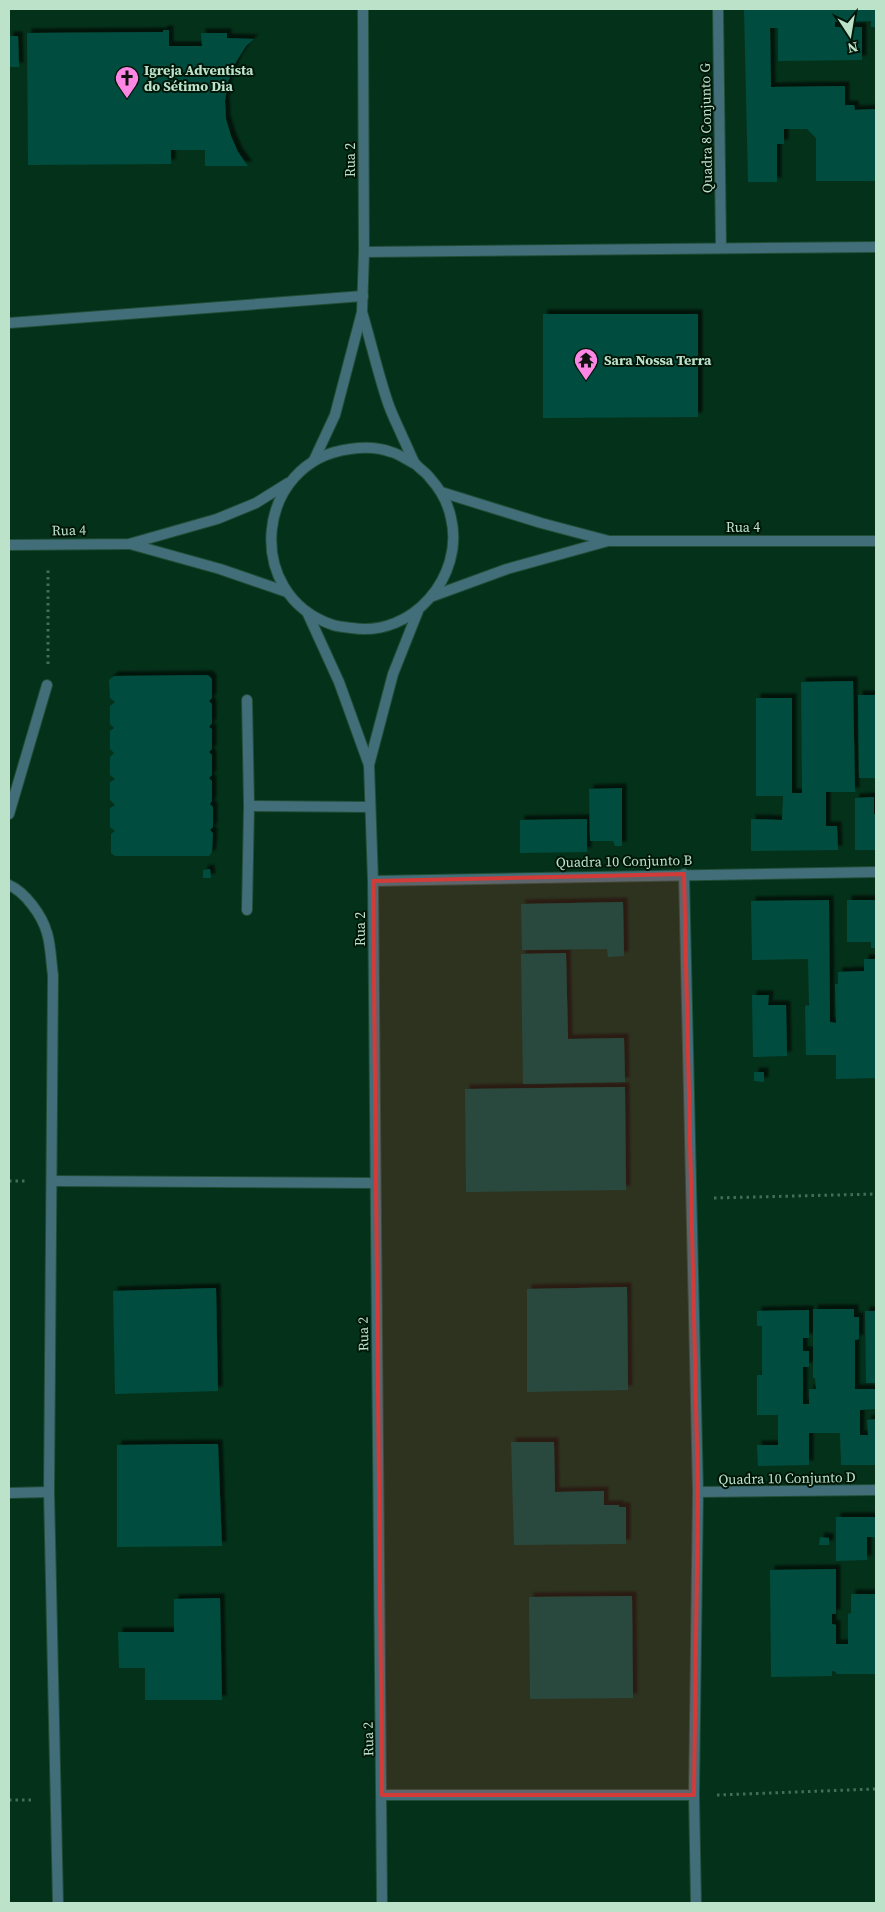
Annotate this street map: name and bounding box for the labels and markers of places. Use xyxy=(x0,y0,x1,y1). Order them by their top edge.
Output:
place label: Igreja Adventista do Sétimo Dia xyxy=(144,60,254,96)
church icon: Igreja Adventista do Sétimo Dia xyxy=(114,65,140,99)
temple icon: Sara Nossa Terra xyxy=(573,347,599,381)
place label: Sara Nossa Terra xyxy=(604,350,712,370)

